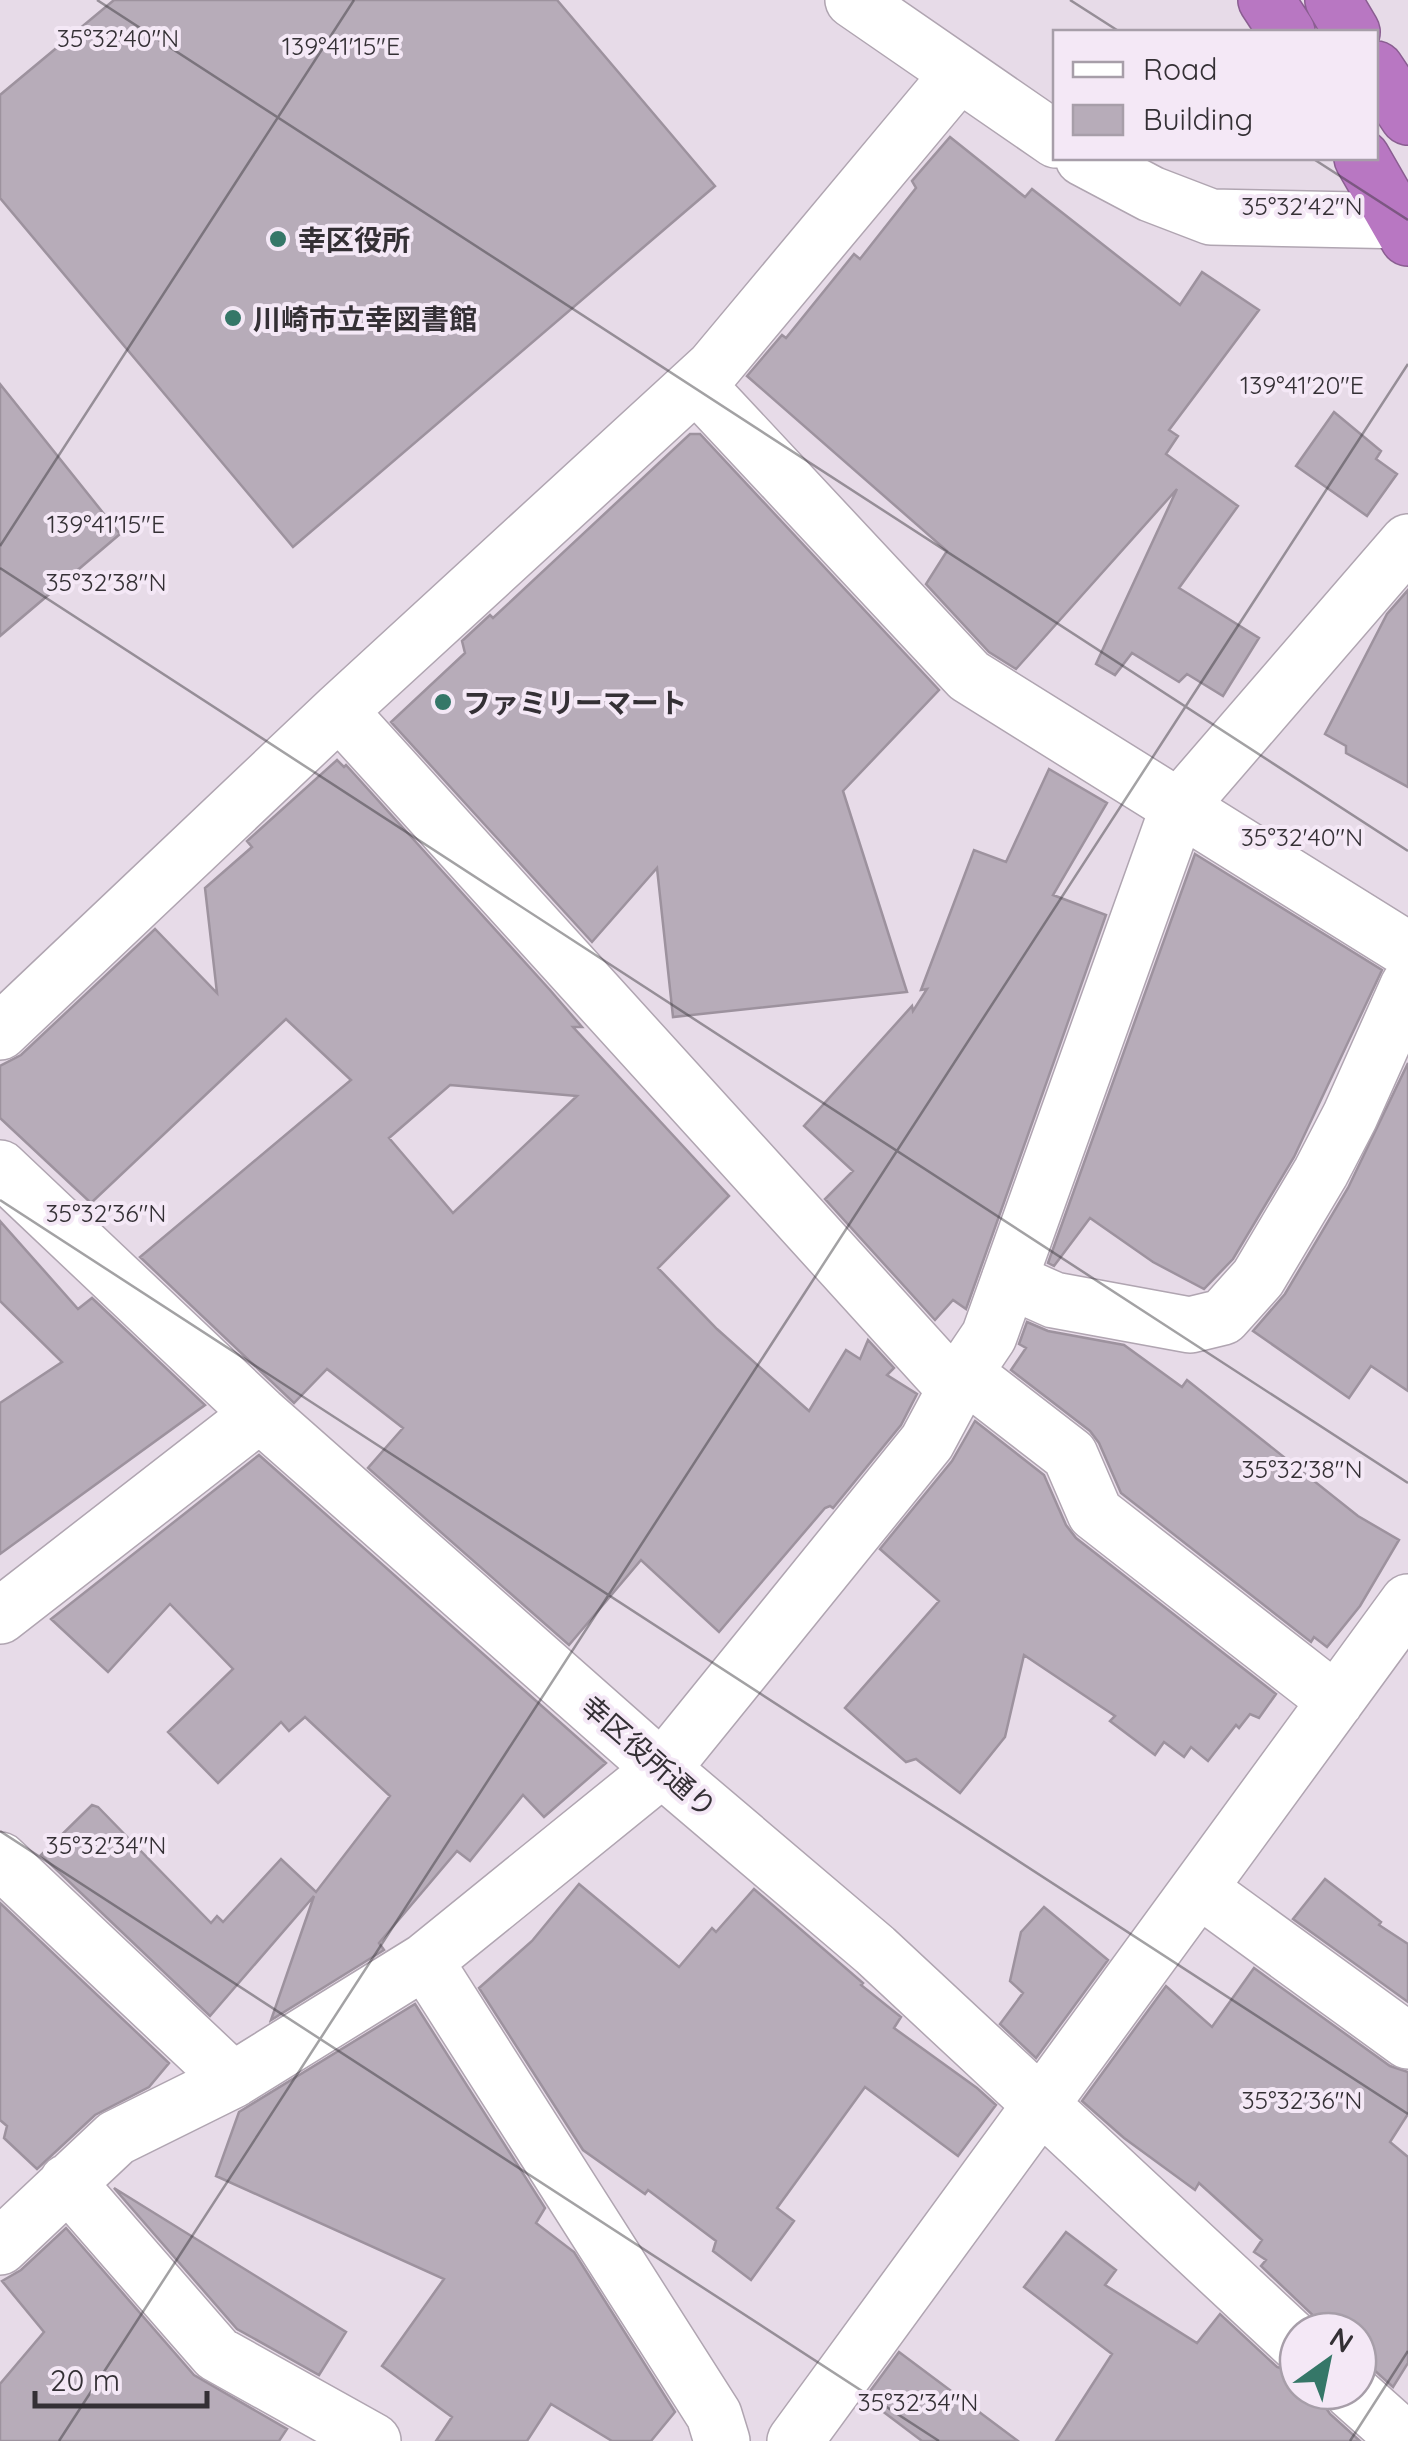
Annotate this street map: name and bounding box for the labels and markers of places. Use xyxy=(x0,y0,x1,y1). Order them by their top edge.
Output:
place label: 幸区役所 xyxy=(298,222,410,257)
marker: 幸区役所 xyxy=(267,228,289,250)
place label: 川崎市立幸図書館 xyxy=(253,301,477,336)
marker: 川崎市立幸図書館 xyxy=(222,307,244,329)
place label: ファミリーマート xyxy=(463,685,687,720)
marker: ファミリーマート xyxy=(432,691,454,713)

